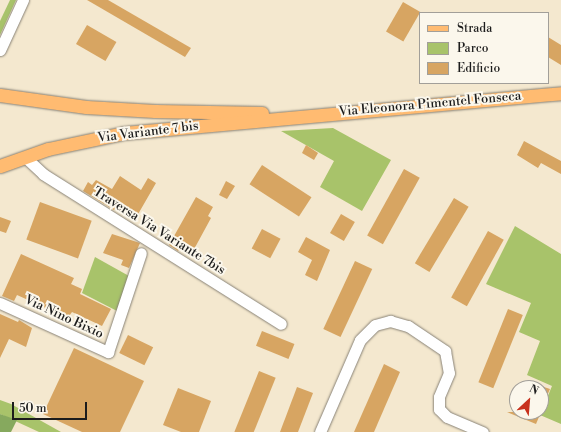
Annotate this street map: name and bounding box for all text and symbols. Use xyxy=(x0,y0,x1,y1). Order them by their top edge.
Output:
legend xyxy=(419,12,549,84)
text: Strada xyxy=(457,21,492,36)
text: Parco xyxy=(457,41,489,56)
text: Edificio xyxy=(457,61,500,76)
street label: Via Eleonora Pimentel Fonseca xyxy=(338,88,522,120)
street label: Via Variante 7 bis xyxy=(97,118,199,146)
street label: Traversa Via Variante 7bis xyxy=(90,184,228,278)
street label: Via Nino Bixio xyxy=(22,292,106,342)
north arrow xyxy=(509,380,549,420)
text: N xyxy=(527,382,541,398)
scale bar xyxy=(14,394,89,420)
text: 50 m xyxy=(19,401,47,416)

